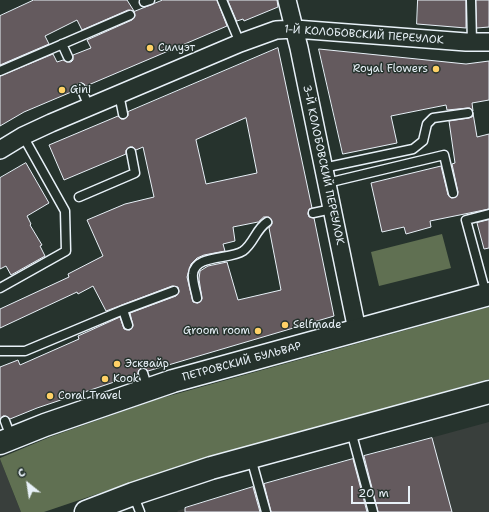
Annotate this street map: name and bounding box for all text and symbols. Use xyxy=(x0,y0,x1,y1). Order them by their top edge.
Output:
street label: 1-Й КОЛОБОВСКИЙ ПЕРЕУЛОК xyxy=(284,23,444,47)
place label: Силуэт xyxy=(158,41,195,55)
marker: Силуэт xyxy=(145,43,155,53)
place label: Royal Flowers xyxy=(353,62,428,76)
marker: Royal Flowers xyxy=(431,64,441,74)
place label: Gini xyxy=(70,83,91,97)
street label: 3-Й КОЛОБОВСКИЙ ПЕРЕУЛОК xyxy=(300,84,346,246)
marker: Gini xyxy=(57,85,67,95)
place label: Selfmade xyxy=(293,318,341,332)
marker: Selfmade xyxy=(280,320,290,330)
place label: Groom room xyxy=(183,324,250,338)
marker: Groom room xyxy=(253,326,263,336)
street label: ПЕТРОВСКИЙ БУЛЬВАР xyxy=(181,340,303,384)
place label: Эсквайр xyxy=(125,357,169,371)
marker: Эсквайр xyxy=(112,359,122,369)
place label: Kook xyxy=(113,372,139,386)
marker: Kook xyxy=(100,374,110,384)
place label: Coral Travel xyxy=(58,389,121,403)
marker: Coral Travel xyxy=(45,391,55,401)
north arrow xyxy=(8,464,48,504)
text: С xyxy=(15,465,28,481)
scale bar xyxy=(353,478,412,504)
text: 20 m xyxy=(358,485,389,501)

